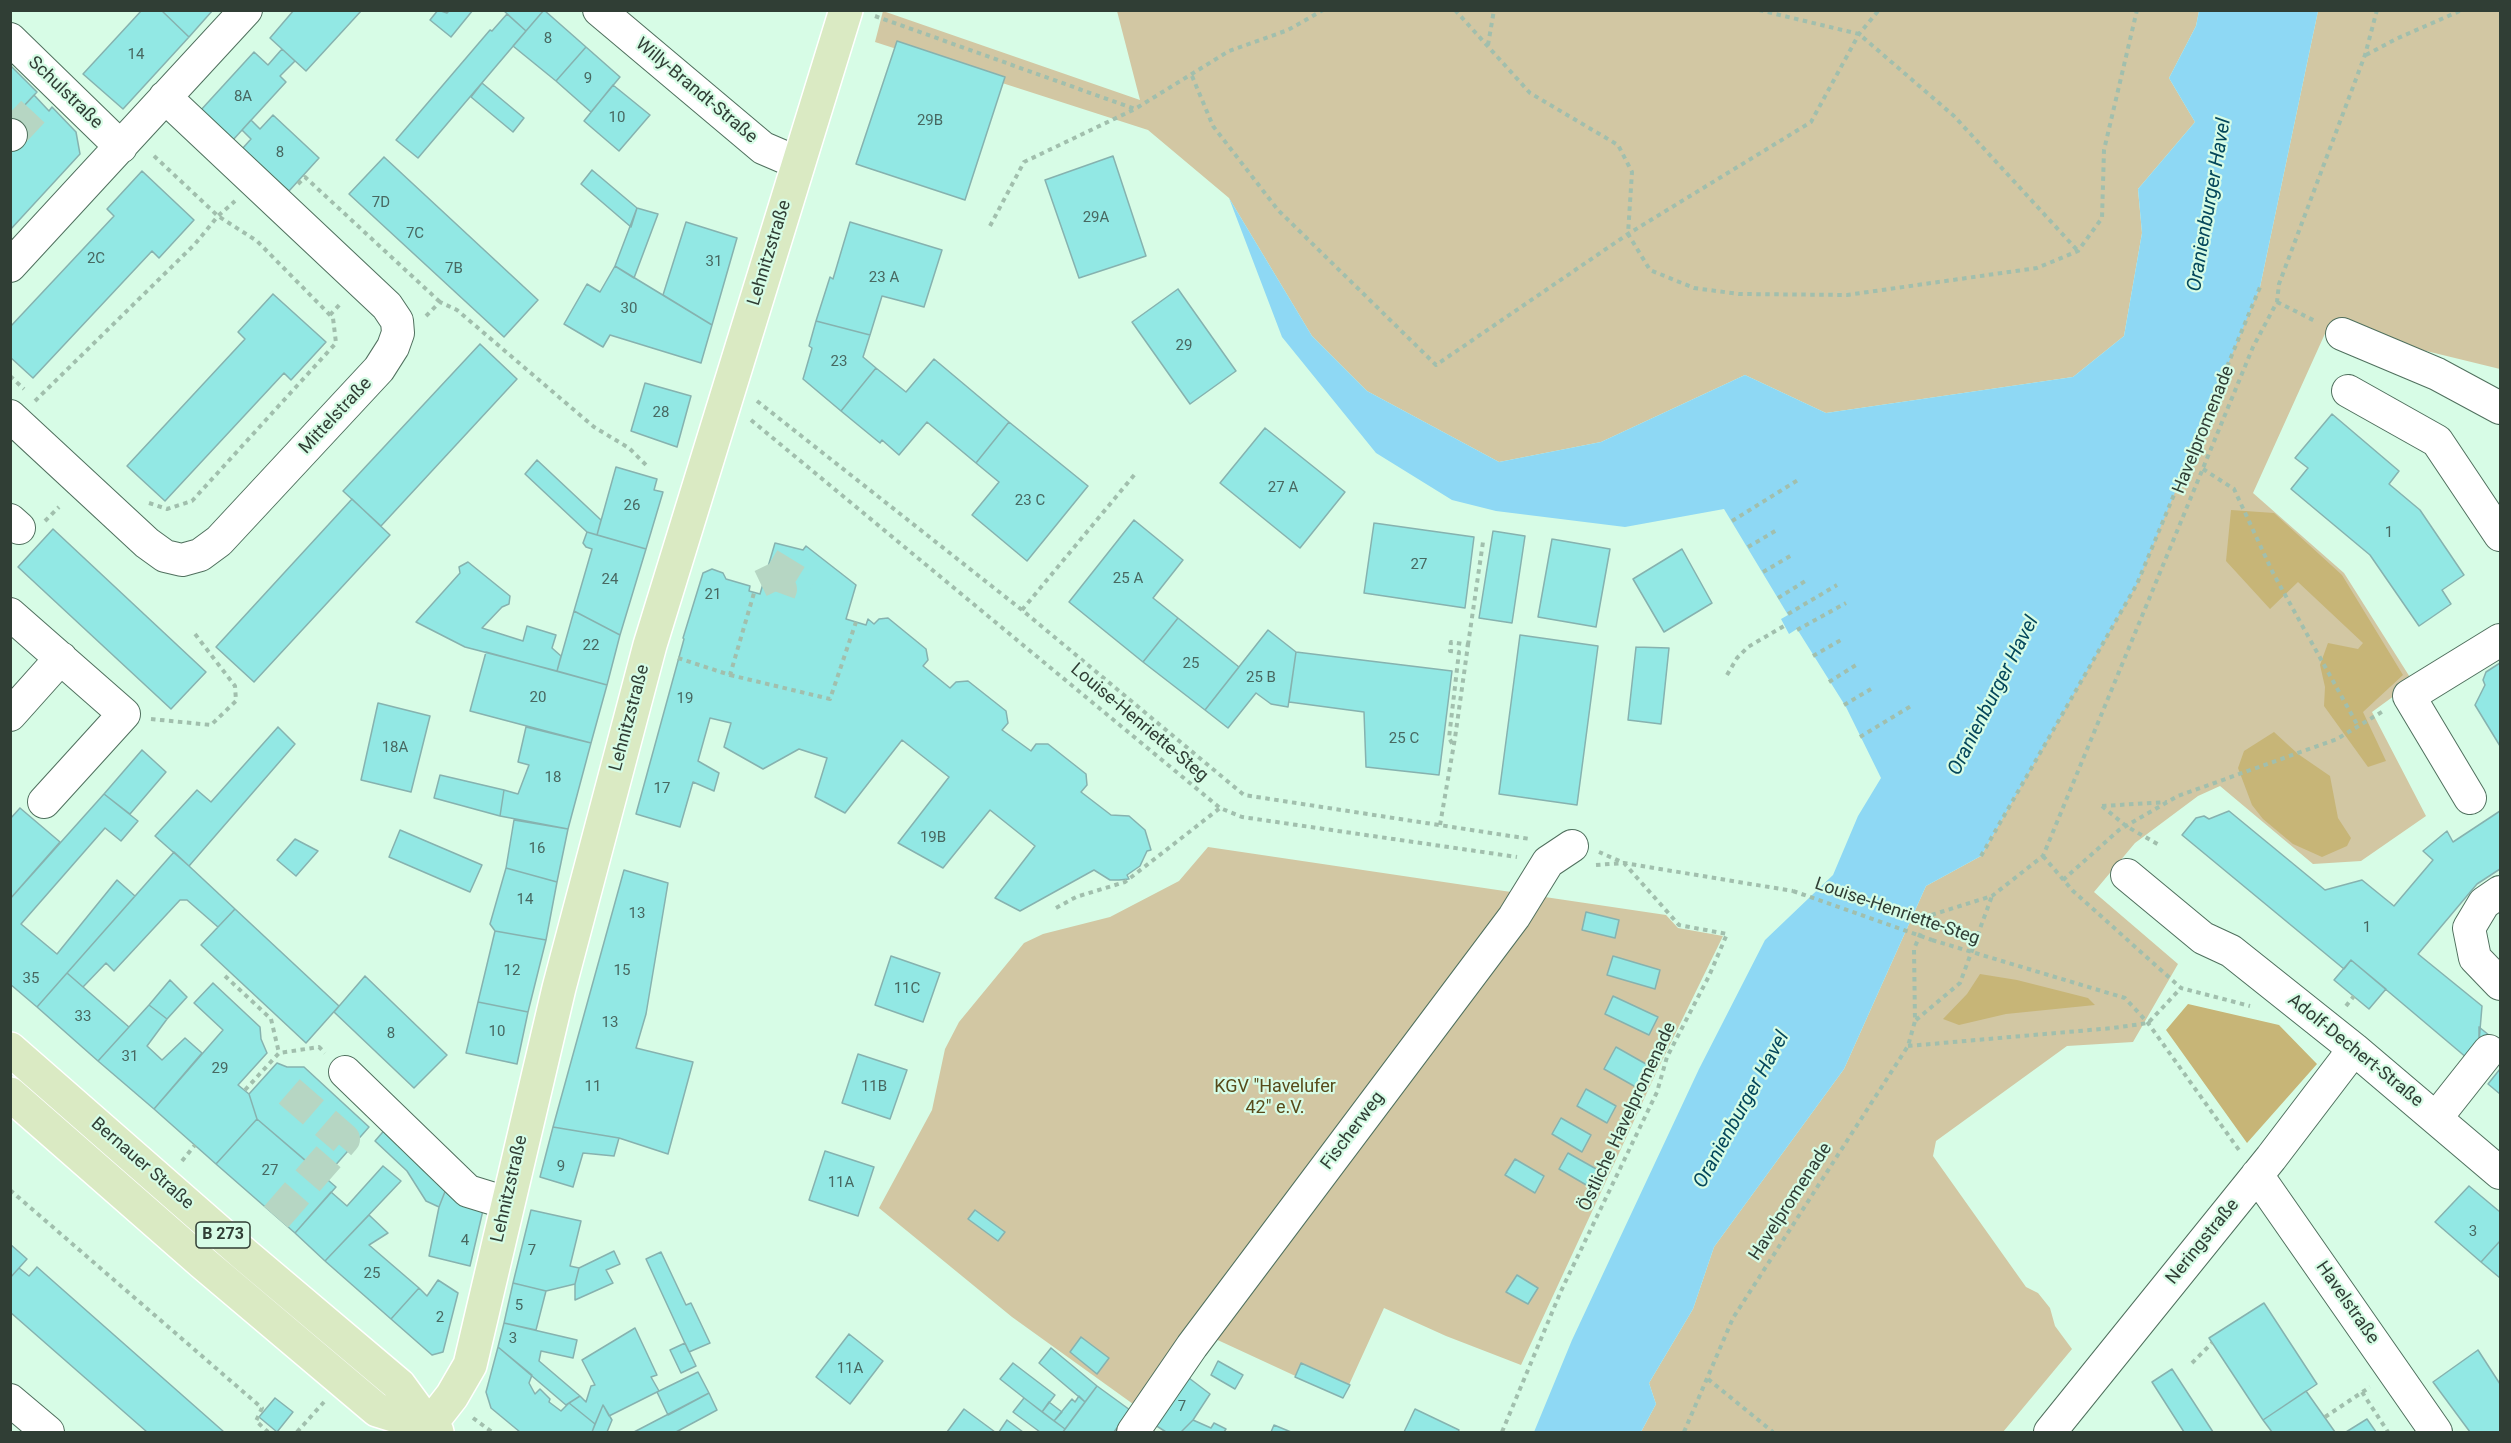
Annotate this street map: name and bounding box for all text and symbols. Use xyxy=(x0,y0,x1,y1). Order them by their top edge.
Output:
house number: 8 xyxy=(544,30,552,48)
street label: Willy-Brandt-Straße xyxy=(631,34,761,148)
house number: 14 xyxy=(128,46,144,64)
street label: Schulstraße xyxy=(23,52,107,134)
house number: 9 xyxy=(584,70,592,88)
house number: 8A xyxy=(234,88,252,106)
house number: 10 xyxy=(609,109,625,127)
house number: 29B xyxy=(917,112,943,130)
water label: Oranienburger Havel xyxy=(2183,116,2237,294)
house number: 8 xyxy=(276,144,284,162)
house number: 7D xyxy=(372,194,390,212)
street label: Lehnitzstraße xyxy=(744,198,796,308)
house number: 29A xyxy=(1083,209,1109,227)
house number: 7C xyxy=(406,225,424,243)
house number: 2C xyxy=(87,250,105,268)
house number: 31 xyxy=(706,253,722,271)
house number: 7B xyxy=(445,260,463,278)
house number: 23 A xyxy=(869,269,899,287)
house number: 30 xyxy=(621,300,637,318)
house number: 29 xyxy=(1176,337,1192,355)
house number: 23 xyxy=(831,353,847,371)
street label: Havelpromenade xyxy=(2168,363,2240,497)
street label: Mittelstraße xyxy=(295,373,377,459)
house number: 28 xyxy=(653,404,669,422)
house number: 27 A xyxy=(1268,479,1298,497)
house number: 23 C xyxy=(1015,492,1045,510)
house number: 26 xyxy=(624,497,640,515)
house number: 1 xyxy=(2385,524,2393,542)
house number: 27 xyxy=(1411,556,1427,574)
house number: 25 A xyxy=(1113,570,1143,588)
house number: 24 xyxy=(602,571,618,589)
house number: 21 xyxy=(705,586,721,604)
water label: Oranienburger Havel xyxy=(1943,612,2045,780)
house number: 22 xyxy=(583,637,599,655)
house number: 25 xyxy=(1183,655,1199,673)
street label: Louise-Henriette-Steg xyxy=(1066,659,1212,787)
street label: Lehnitzstraße xyxy=(605,662,655,774)
house number: 25 B xyxy=(1246,669,1276,687)
house number: 20 xyxy=(530,689,546,707)
house number: 19 xyxy=(677,690,693,708)
house number: 25 C xyxy=(1389,730,1419,748)
house number: 18A xyxy=(382,739,408,757)
house number: 18 xyxy=(545,769,561,787)
house number: 17 xyxy=(654,780,670,798)
house number: 19B xyxy=(920,829,946,847)
house number: 16 xyxy=(529,840,545,858)
street label: Louise-Henriette-Steg xyxy=(1812,874,1982,950)
house number: 14 xyxy=(517,891,533,909)
house number: 13 xyxy=(629,905,645,923)
house number: 1 xyxy=(2363,919,2371,937)
house number: 12 xyxy=(504,962,520,980)
house number: 15 xyxy=(614,962,630,980)
house number: 35 xyxy=(23,970,39,988)
house number: 11C xyxy=(894,980,920,998)
street label: Adolf-Dechert-Straße xyxy=(2283,990,2427,1112)
house number: 33 xyxy=(75,1008,91,1026)
house number: 13 xyxy=(602,1014,618,1032)
street label: Östliche Havelpromenade xyxy=(1575,1019,1681,1215)
house number: 10 xyxy=(489,1023,505,1041)
house number: 8 xyxy=(387,1025,395,1043)
water label: Oranienburger Havel xyxy=(1689,1027,1795,1193)
house number: 31 xyxy=(122,1048,138,1066)
house number: 29 xyxy=(212,1060,228,1078)
park label: KGV "Havelufer 42" e.V. xyxy=(1214,1076,1336,1118)
house number: 11 xyxy=(585,1078,601,1096)
house number: 11B xyxy=(861,1078,887,1096)
street label: Fischerweg xyxy=(1317,1088,1389,1174)
street label: Bernauer Straße xyxy=(86,1114,198,1214)
street label: Lehnitzstraße xyxy=(487,1133,533,1245)
street label: Havelpromenade xyxy=(1745,1139,1837,1265)
house number: 9 xyxy=(557,1158,565,1176)
house number: 27 xyxy=(262,1162,278,1180)
house number: 11A xyxy=(828,1174,854,1192)
street label: Neringstraße xyxy=(2162,1195,2244,1289)
road number: B 273 xyxy=(196,1222,250,1248)
house number: 3 xyxy=(2469,1223,2477,1241)
house number: 4 xyxy=(461,1232,469,1250)
house number: 7 xyxy=(528,1242,536,1260)
street label: Havelstraße xyxy=(2311,1257,2383,1349)
house number: 25 xyxy=(364,1265,380,1283)
house number: 5 xyxy=(515,1297,523,1315)
house number: 2 xyxy=(436,1309,444,1327)
house number: 3 xyxy=(509,1330,517,1348)
house number: 11A xyxy=(837,1360,863,1378)
house number: 7 xyxy=(1178,1398,1186,1416)

